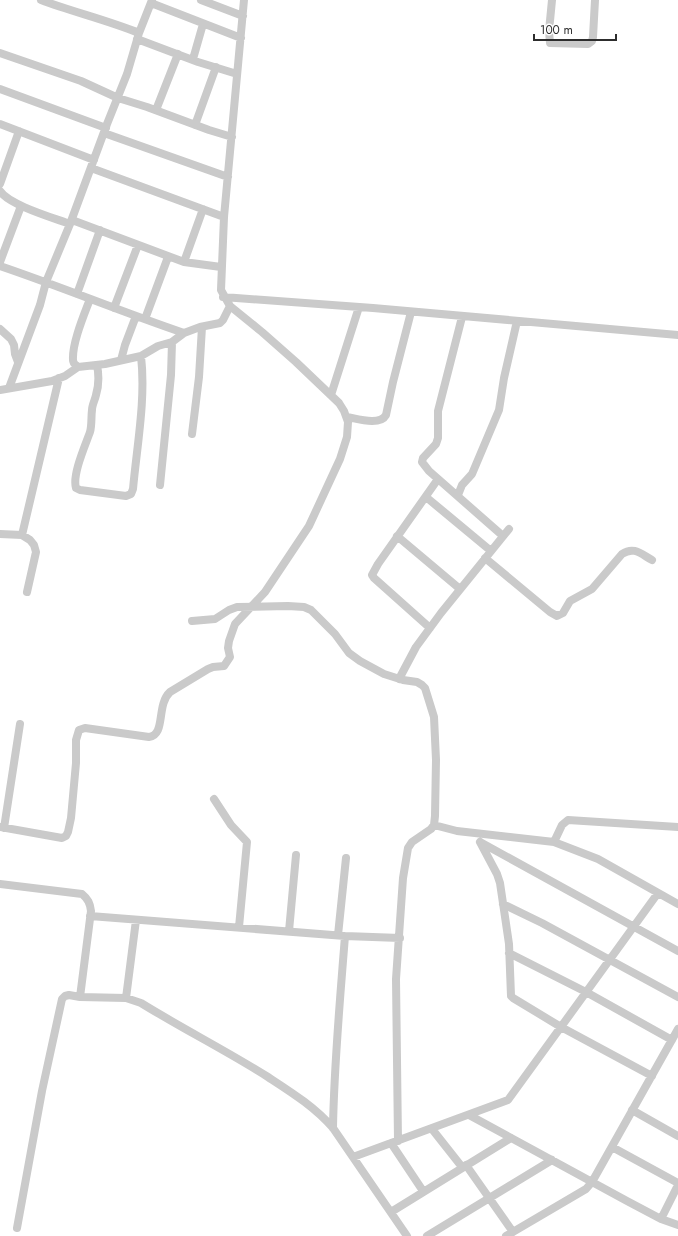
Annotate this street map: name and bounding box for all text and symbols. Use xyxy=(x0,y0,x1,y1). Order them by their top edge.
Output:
scale bar xyxy=(534,16,616,42)
text: 100 m xyxy=(540,21,573,39)

